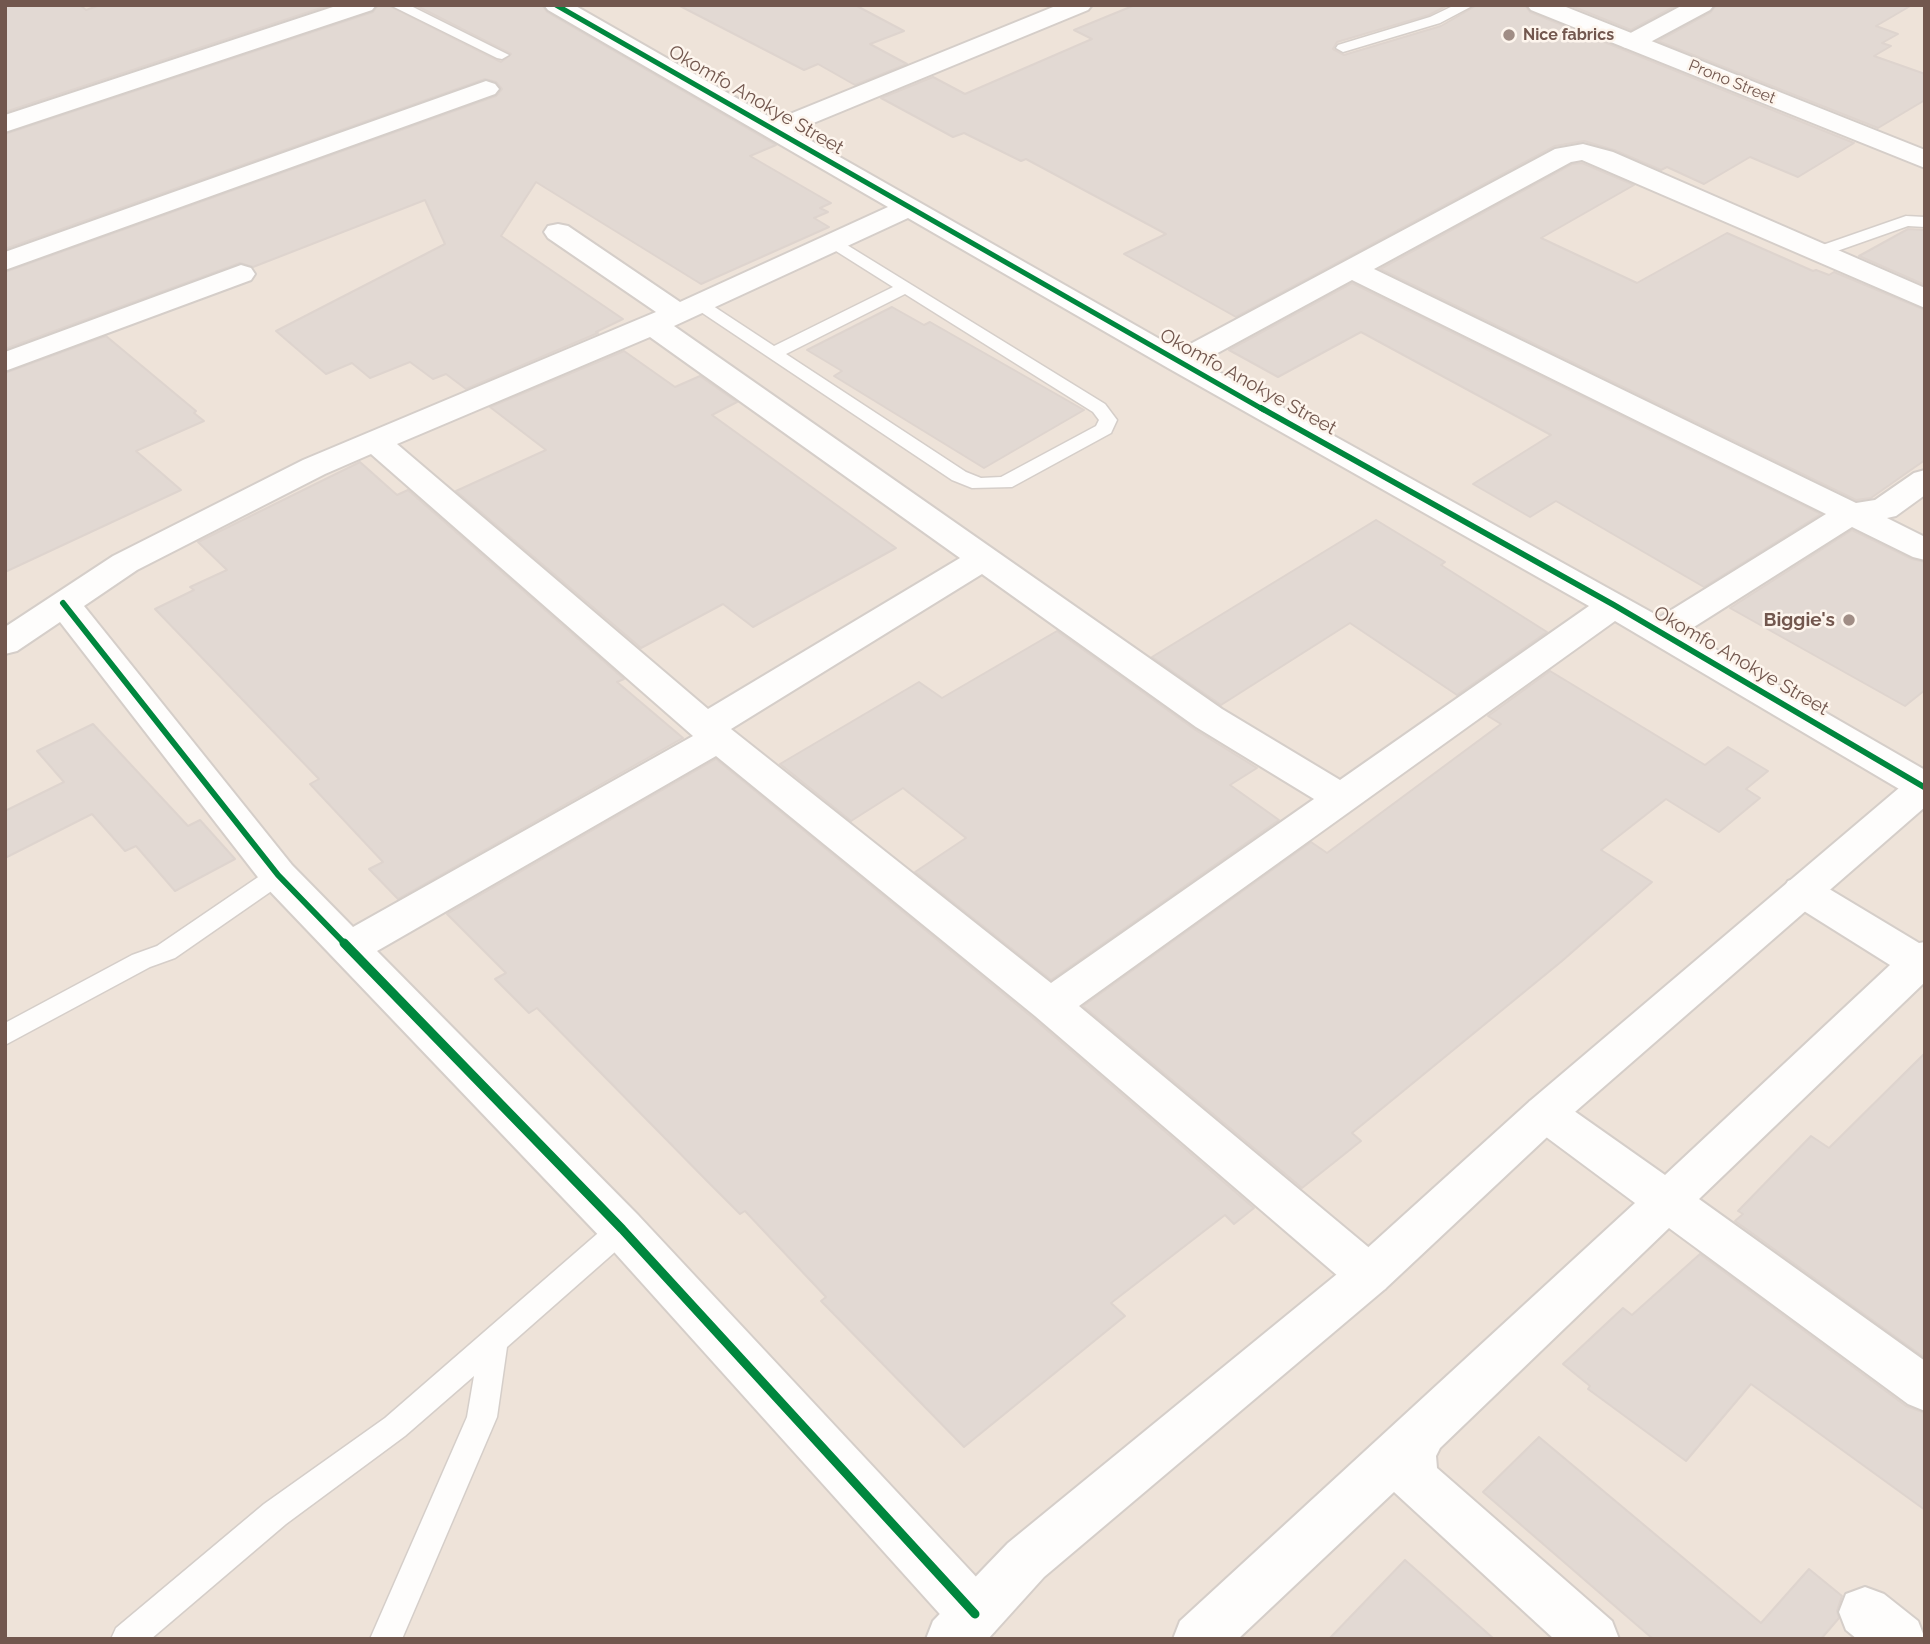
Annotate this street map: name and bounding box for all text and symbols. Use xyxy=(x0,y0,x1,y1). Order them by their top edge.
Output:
place label: Nice fabrics xyxy=(1523,25,1614,45)
marker: Nice fabrics xyxy=(1501,27,1517,43)
street label: Okomfo Anokye Street xyxy=(664,40,848,160)
street label: Prono Street xyxy=(1686,56,1778,108)
street label: Okomfo Anokye Street xyxy=(1156,324,1340,440)
street label: Okomfo Anokye Street xyxy=(1649,601,1833,721)
place label: Biggie's xyxy=(1764,609,1835,631)
marker: Biggie's xyxy=(1841,612,1857,628)

